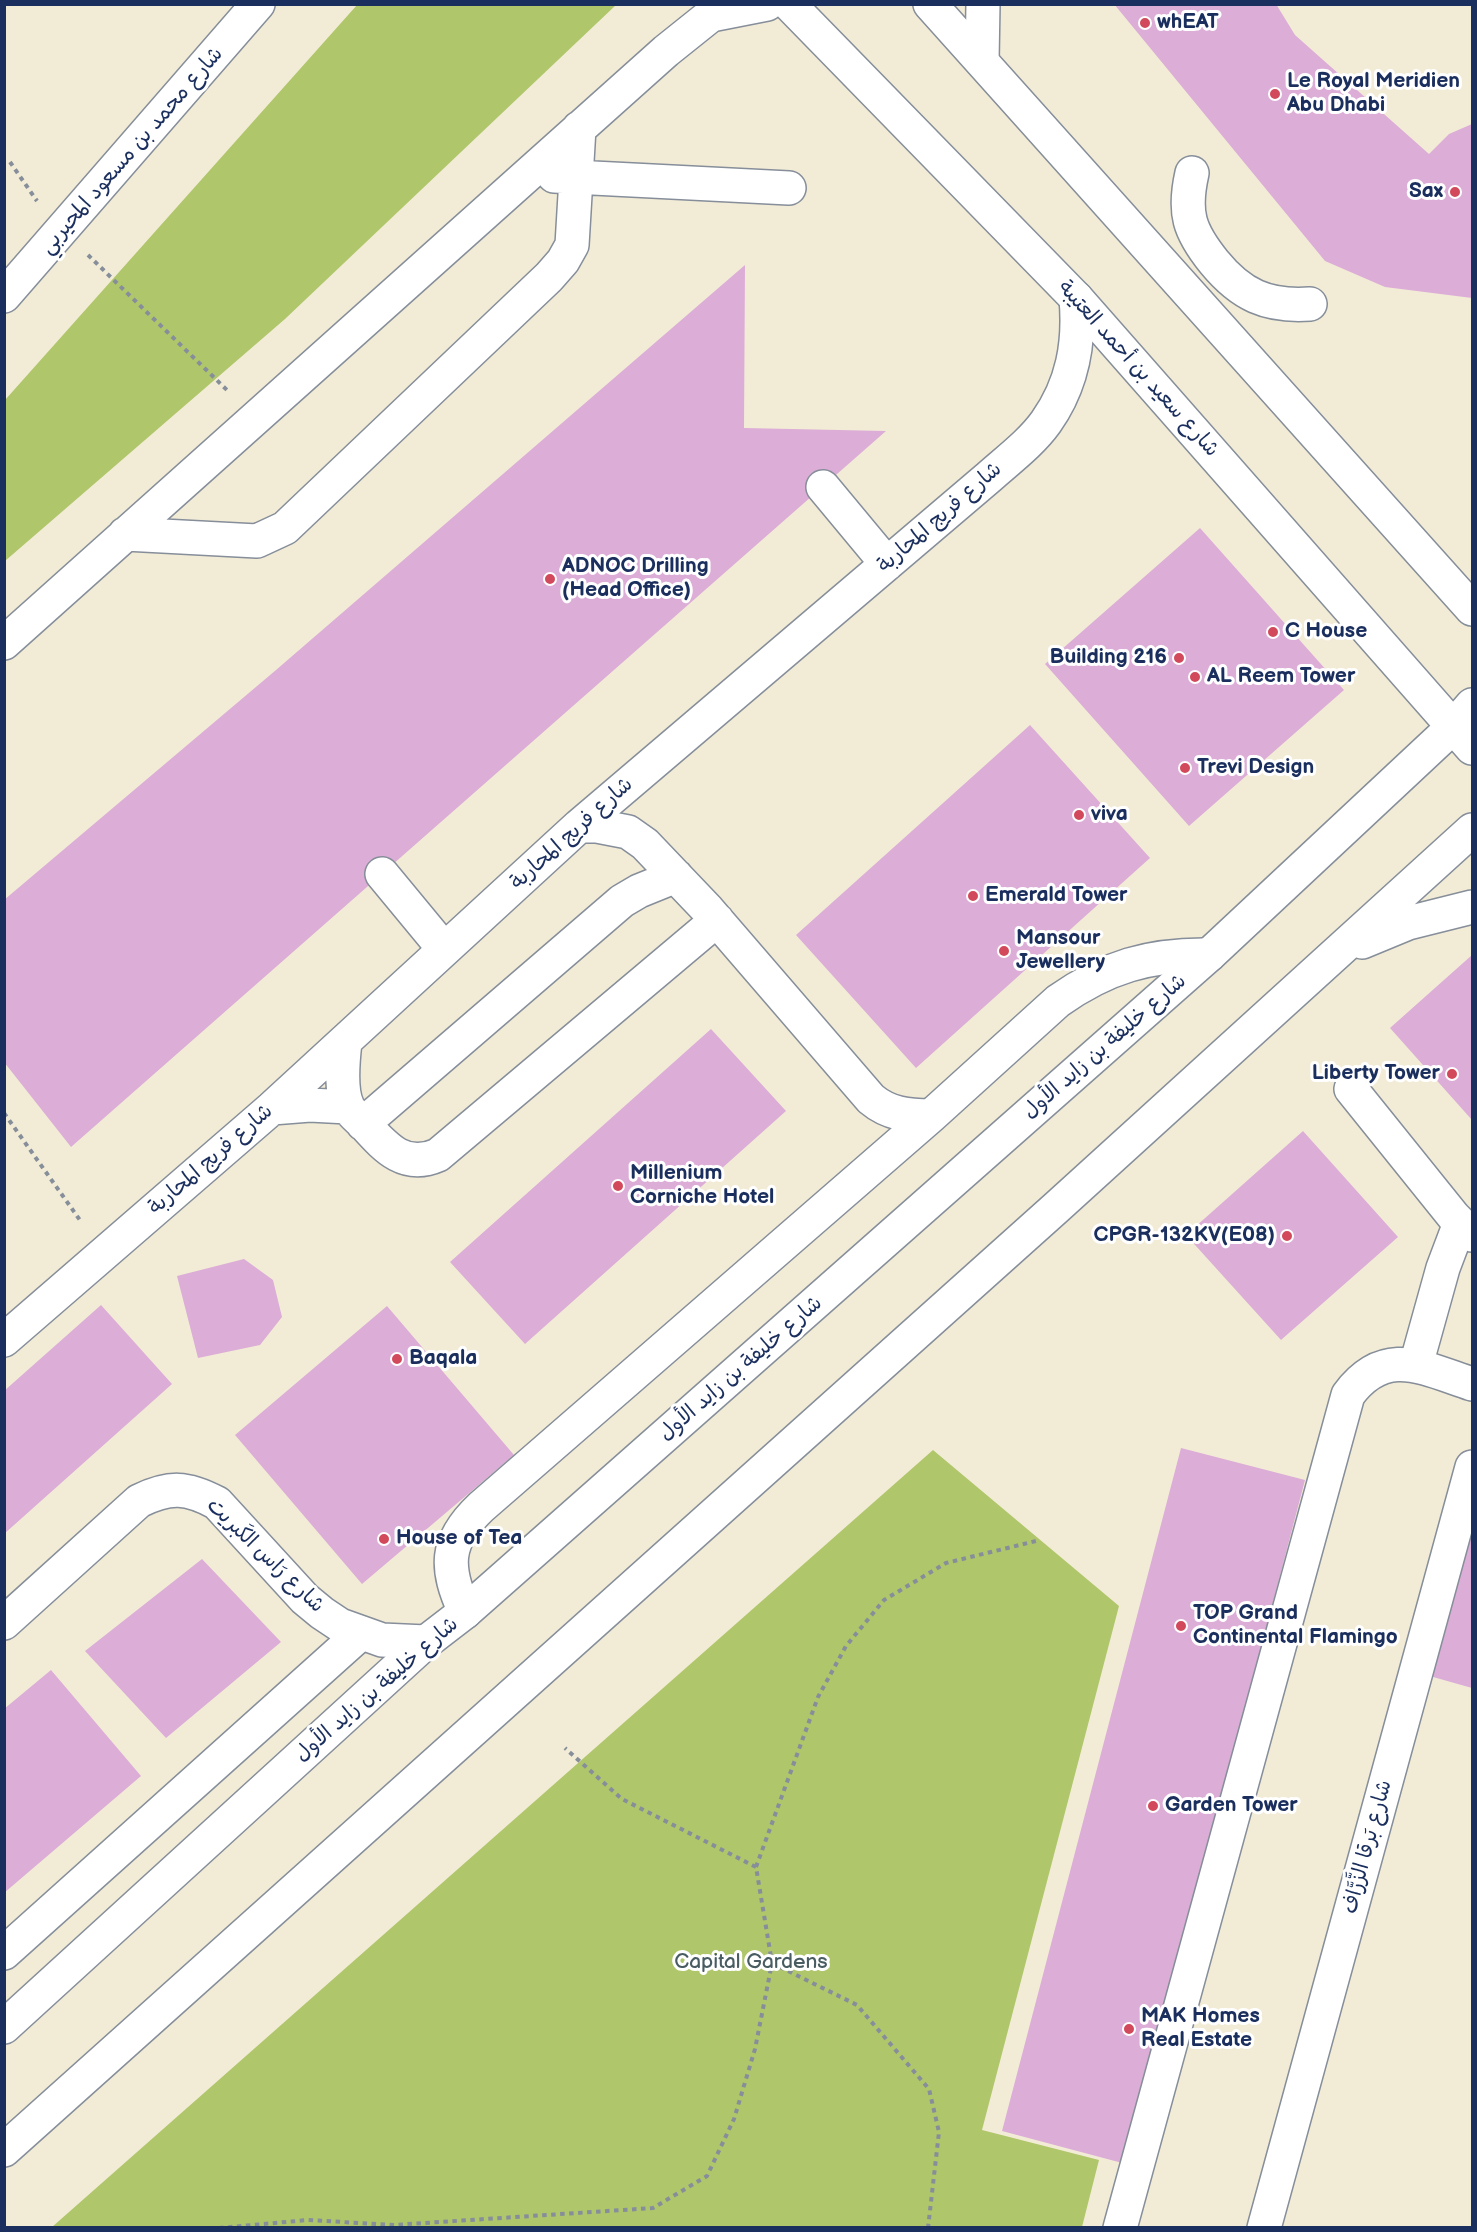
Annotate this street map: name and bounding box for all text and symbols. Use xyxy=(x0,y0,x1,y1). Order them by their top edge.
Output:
place label: whEAT xyxy=(1157,10,1219,36)
marker: whEAT xyxy=(1138,16,1152,30)
street label: شارع محمد بن مسعود المحيربي xyxy=(35,42,229,260)
place label: Le Royal Meridien Abu Dhabi xyxy=(1287,69,1460,119)
marker: Le Royal Meridien Abu Dhabi xyxy=(1268,87,1282,101)
place label: Sax xyxy=(1409,179,1443,205)
marker: Sax xyxy=(1448,185,1462,199)
street label: شارع سعيد بن أحمد العتيبة xyxy=(1052,276,1224,462)
street label: شارع فريج المحاربة xyxy=(873,457,1007,579)
place label: ADNOC Drilling (Head Office) xyxy=(562,554,709,604)
marker: ADNOC Drilling (Head Office) xyxy=(543,572,557,586)
place label: C House xyxy=(1285,619,1367,645)
marker: C House xyxy=(1266,625,1280,639)
place label: Building 216 xyxy=(1050,645,1167,671)
marker: Building 216 xyxy=(1172,651,1186,665)
place label: AL Reem Tower xyxy=(1207,664,1355,690)
marker: AL Reem Tower xyxy=(1188,670,1202,684)
place label: Trevi Design xyxy=(1197,755,1314,781)
marker: Trevi Design xyxy=(1178,761,1192,775)
street label: شارع فريج المحاربة xyxy=(505,772,639,896)
place label: viva xyxy=(1091,802,1128,828)
marker: viva xyxy=(1072,808,1086,822)
place label: Emerald Tower xyxy=(985,883,1127,909)
marker: Emerald Tower xyxy=(966,889,980,903)
place label: Mansour Jewellery xyxy=(1016,926,1105,976)
marker: Mansour Jewellery xyxy=(997,944,1011,958)
street label: شارع خليفة بن زايد الأول xyxy=(1018,969,1192,1125)
place label: Liberty Tower xyxy=(1312,1061,1440,1087)
marker: Liberty Tower xyxy=(1445,1067,1459,1081)
street label: شارع فريج المحاربة xyxy=(144,1099,278,1221)
place label: Millenium Corniche Hotel xyxy=(630,1161,774,1211)
marker: Millenium Corniche Hotel xyxy=(611,1179,625,1193)
place label: CPGR-132KV(E08) xyxy=(1093,1223,1275,1249)
marker: CPGR-132KV(E08) xyxy=(1280,1229,1294,1243)
street label: شارع خليفة بن زايد الأول xyxy=(654,1291,828,1447)
place label: Baqala xyxy=(409,1346,477,1372)
marker: Baqala xyxy=(390,1352,404,1366)
street label: شارع رَاس الكَبريت xyxy=(201,1493,329,1619)
place label: House of Tea xyxy=(396,1526,522,1552)
marker: House of Tea xyxy=(377,1532,391,1546)
place label: TOP Grand Continental Flamingo xyxy=(1193,1601,1398,1651)
street label: شارع خليفة بن زايد الأول xyxy=(290,1612,464,1768)
marker: TOP Grand Continental Flamingo xyxy=(1174,1619,1188,1633)
street label: شارع بَرقا الزَّرَّاف xyxy=(1338,1777,1398,1917)
place label: Garden Tower xyxy=(1165,1793,1298,1819)
marker: Garden Tower xyxy=(1146,1799,1160,1813)
park label: Capital Gardens xyxy=(674,1950,828,1976)
place label: MAK Homes Real Estate xyxy=(1141,2004,1260,2054)
marker: MAK Homes Real Estate xyxy=(1122,2022,1136,2036)

